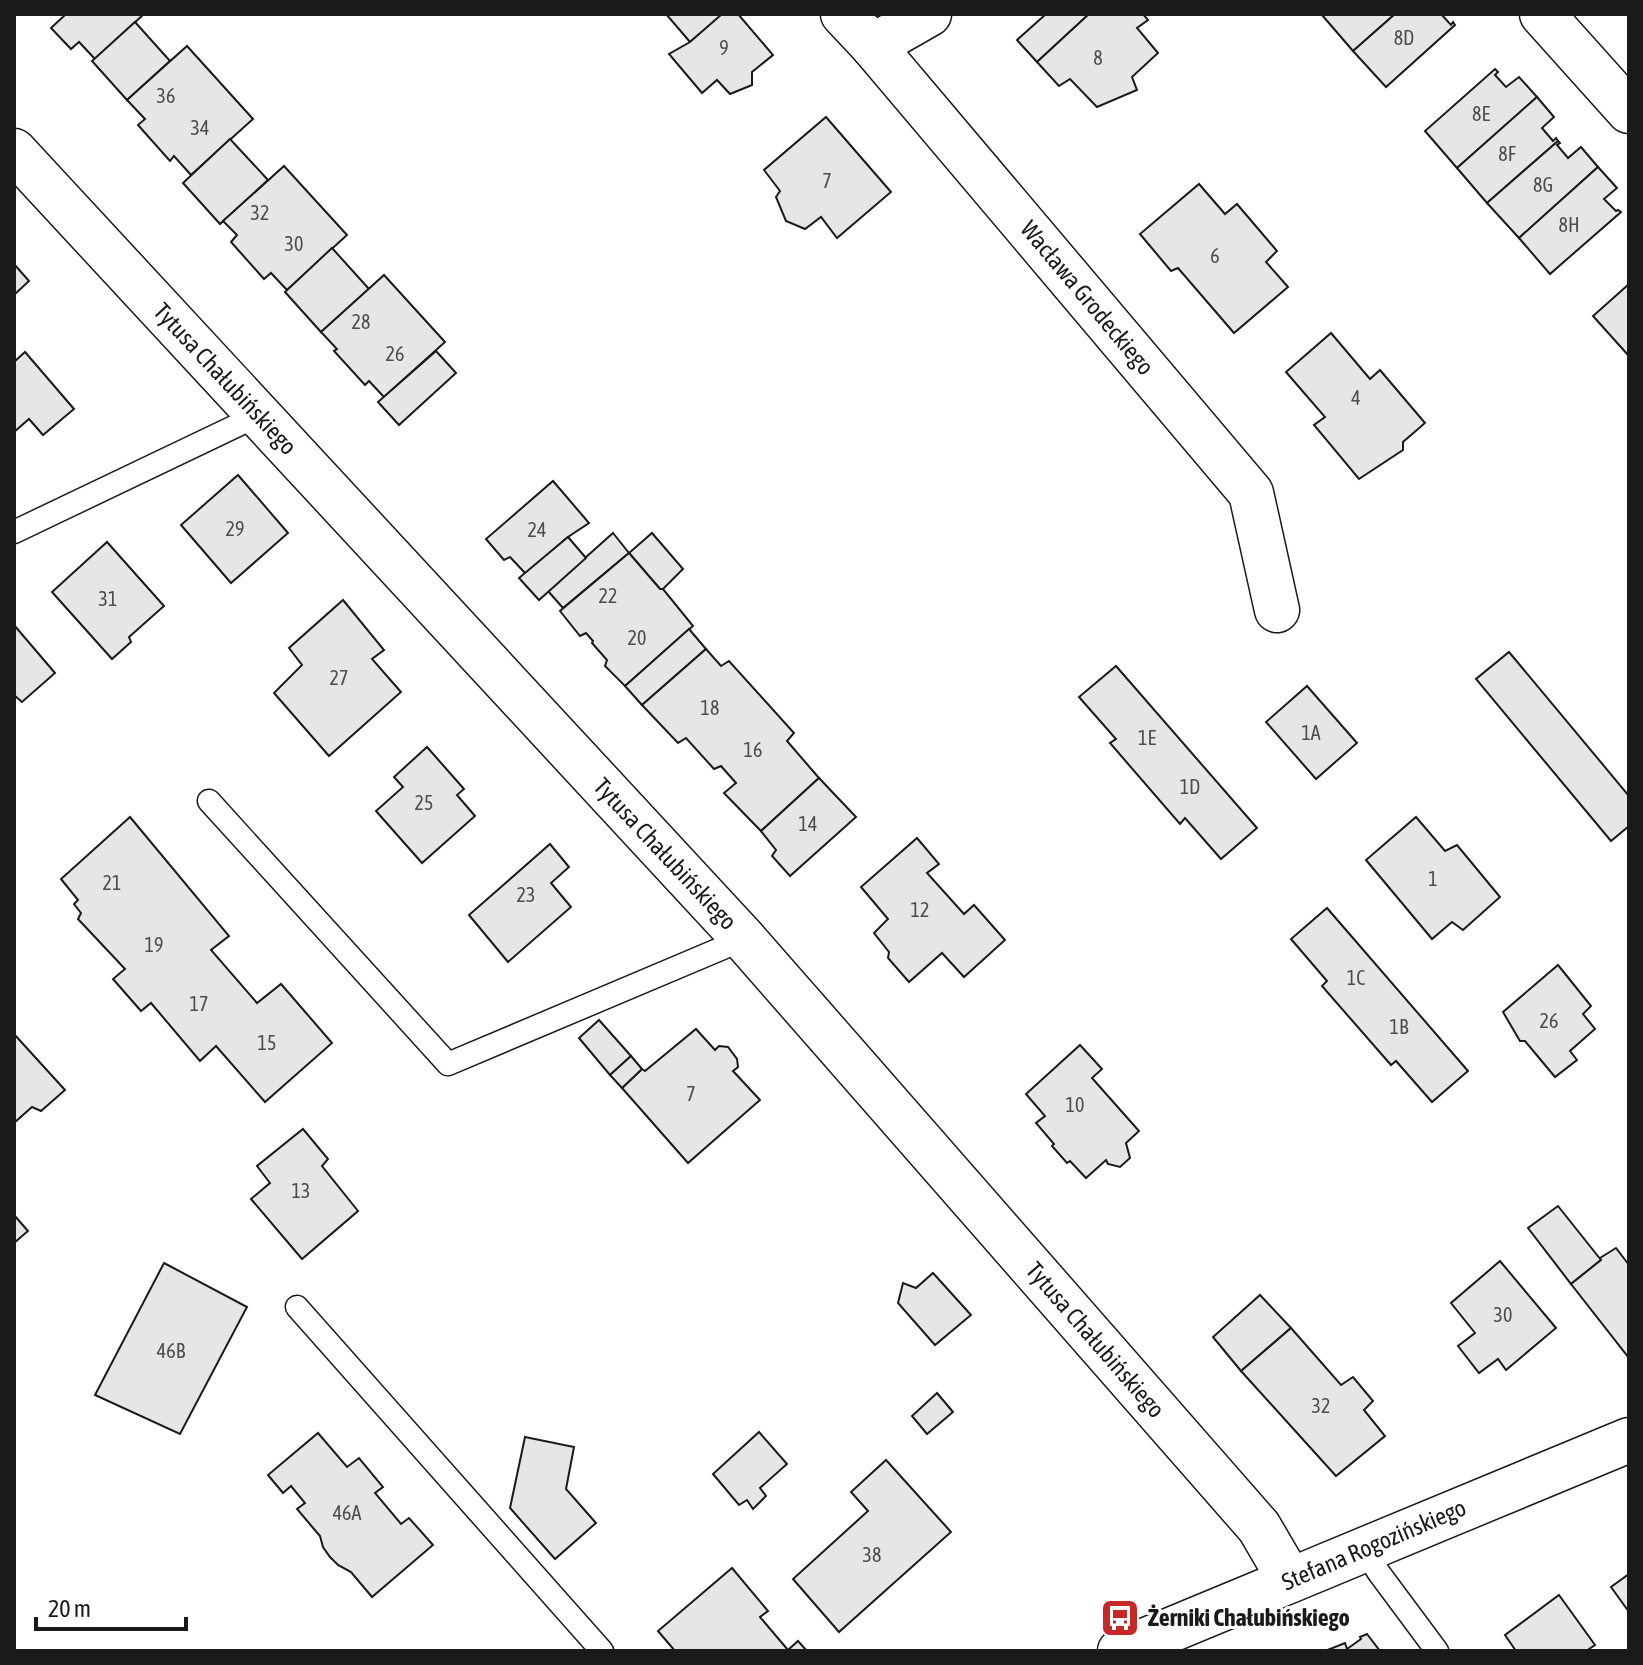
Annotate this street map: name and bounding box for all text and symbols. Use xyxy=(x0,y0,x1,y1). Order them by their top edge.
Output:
house number: 8D xyxy=(1394,26,1414,49)
house number: 9 xyxy=(719,36,729,59)
house number: 8 xyxy=(1093,46,1103,69)
house number: 36 xyxy=(157,84,175,107)
house number: 8E xyxy=(1472,102,1490,125)
house number: 34 xyxy=(191,116,209,139)
house number: 8F xyxy=(1498,142,1516,165)
house number: 7 xyxy=(822,169,832,192)
house number: 8G xyxy=(1533,173,1553,196)
house number: 32 xyxy=(251,201,269,224)
house number: 8H xyxy=(1558,213,1580,236)
street label: Wacława Grodeckiego xyxy=(1015,215,1160,380)
house number: 30 xyxy=(285,232,303,255)
house number: 6 xyxy=(1210,244,1220,267)
street label: Tytusa Chałubińskiego xyxy=(148,297,302,460)
house number: 28 xyxy=(352,310,370,333)
house number: 26 xyxy=(386,342,404,365)
house number: 4 xyxy=(1351,386,1361,409)
house number: 29 xyxy=(226,517,244,540)
house number: 24 xyxy=(528,518,546,541)
house number: 22 xyxy=(599,584,617,607)
house number: 31 xyxy=(99,587,117,610)
house number: 20 xyxy=(628,626,646,649)
house number: 27 xyxy=(330,666,348,689)
house number: 18 xyxy=(701,696,719,719)
house number: 1A xyxy=(1301,721,1321,744)
house number: 1E xyxy=(1138,726,1156,749)
house number: 16 xyxy=(744,738,762,761)
street label: Tytusa Chałubińskiego xyxy=(588,772,742,935)
house number: 1D xyxy=(1180,775,1200,798)
house number: 25 xyxy=(415,791,433,814)
house number: 14 xyxy=(799,812,817,835)
house number: 1 xyxy=(1428,867,1438,890)
house number: 21 xyxy=(103,871,121,894)
house number: 23 xyxy=(517,883,535,906)
house number: 12 xyxy=(911,898,929,921)
house number: 19 xyxy=(145,933,163,956)
house number: 1C xyxy=(1347,966,1365,989)
house number: 17 xyxy=(190,992,208,1015)
house number: 26 xyxy=(1540,1009,1558,1032)
house number: 1B xyxy=(1390,1015,1409,1038)
house number: 15 xyxy=(258,1031,276,1054)
house number: 7 xyxy=(686,1082,696,1105)
house number: 10 xyxy=(1066,1093,1084,1116)
house number: 13 xyxy=(292,1179,310,1202)
street label: Tytusa Chałubińskiego xyxy=(1021,1257,1170,1423)
house number: 30 xyxy=(1494,1303,1512,1326)
house number: 46B xyxy=(157,1339,186,1362)
house number: 32 xyxy=(1312,1394,1330,1417)
street label: Stefana Rogozińskiego xyxy=(1278,1494,1470,1596)
house number: 46A xyxy=(333,1501,361,1524)
house number: 38 xyxy=(863,1543,881,1566)
scale bar xyxy=(36,1581,186,1631)
text: 20 m xyxy=(48,1595,91,1622)
bus stop icon: Żerniki Chałubińskiego xyxy=(1099,1597,1141,1639)
place label: Żerniki Chałubińskiego xyxy=(1148,1604,1350,1631)

